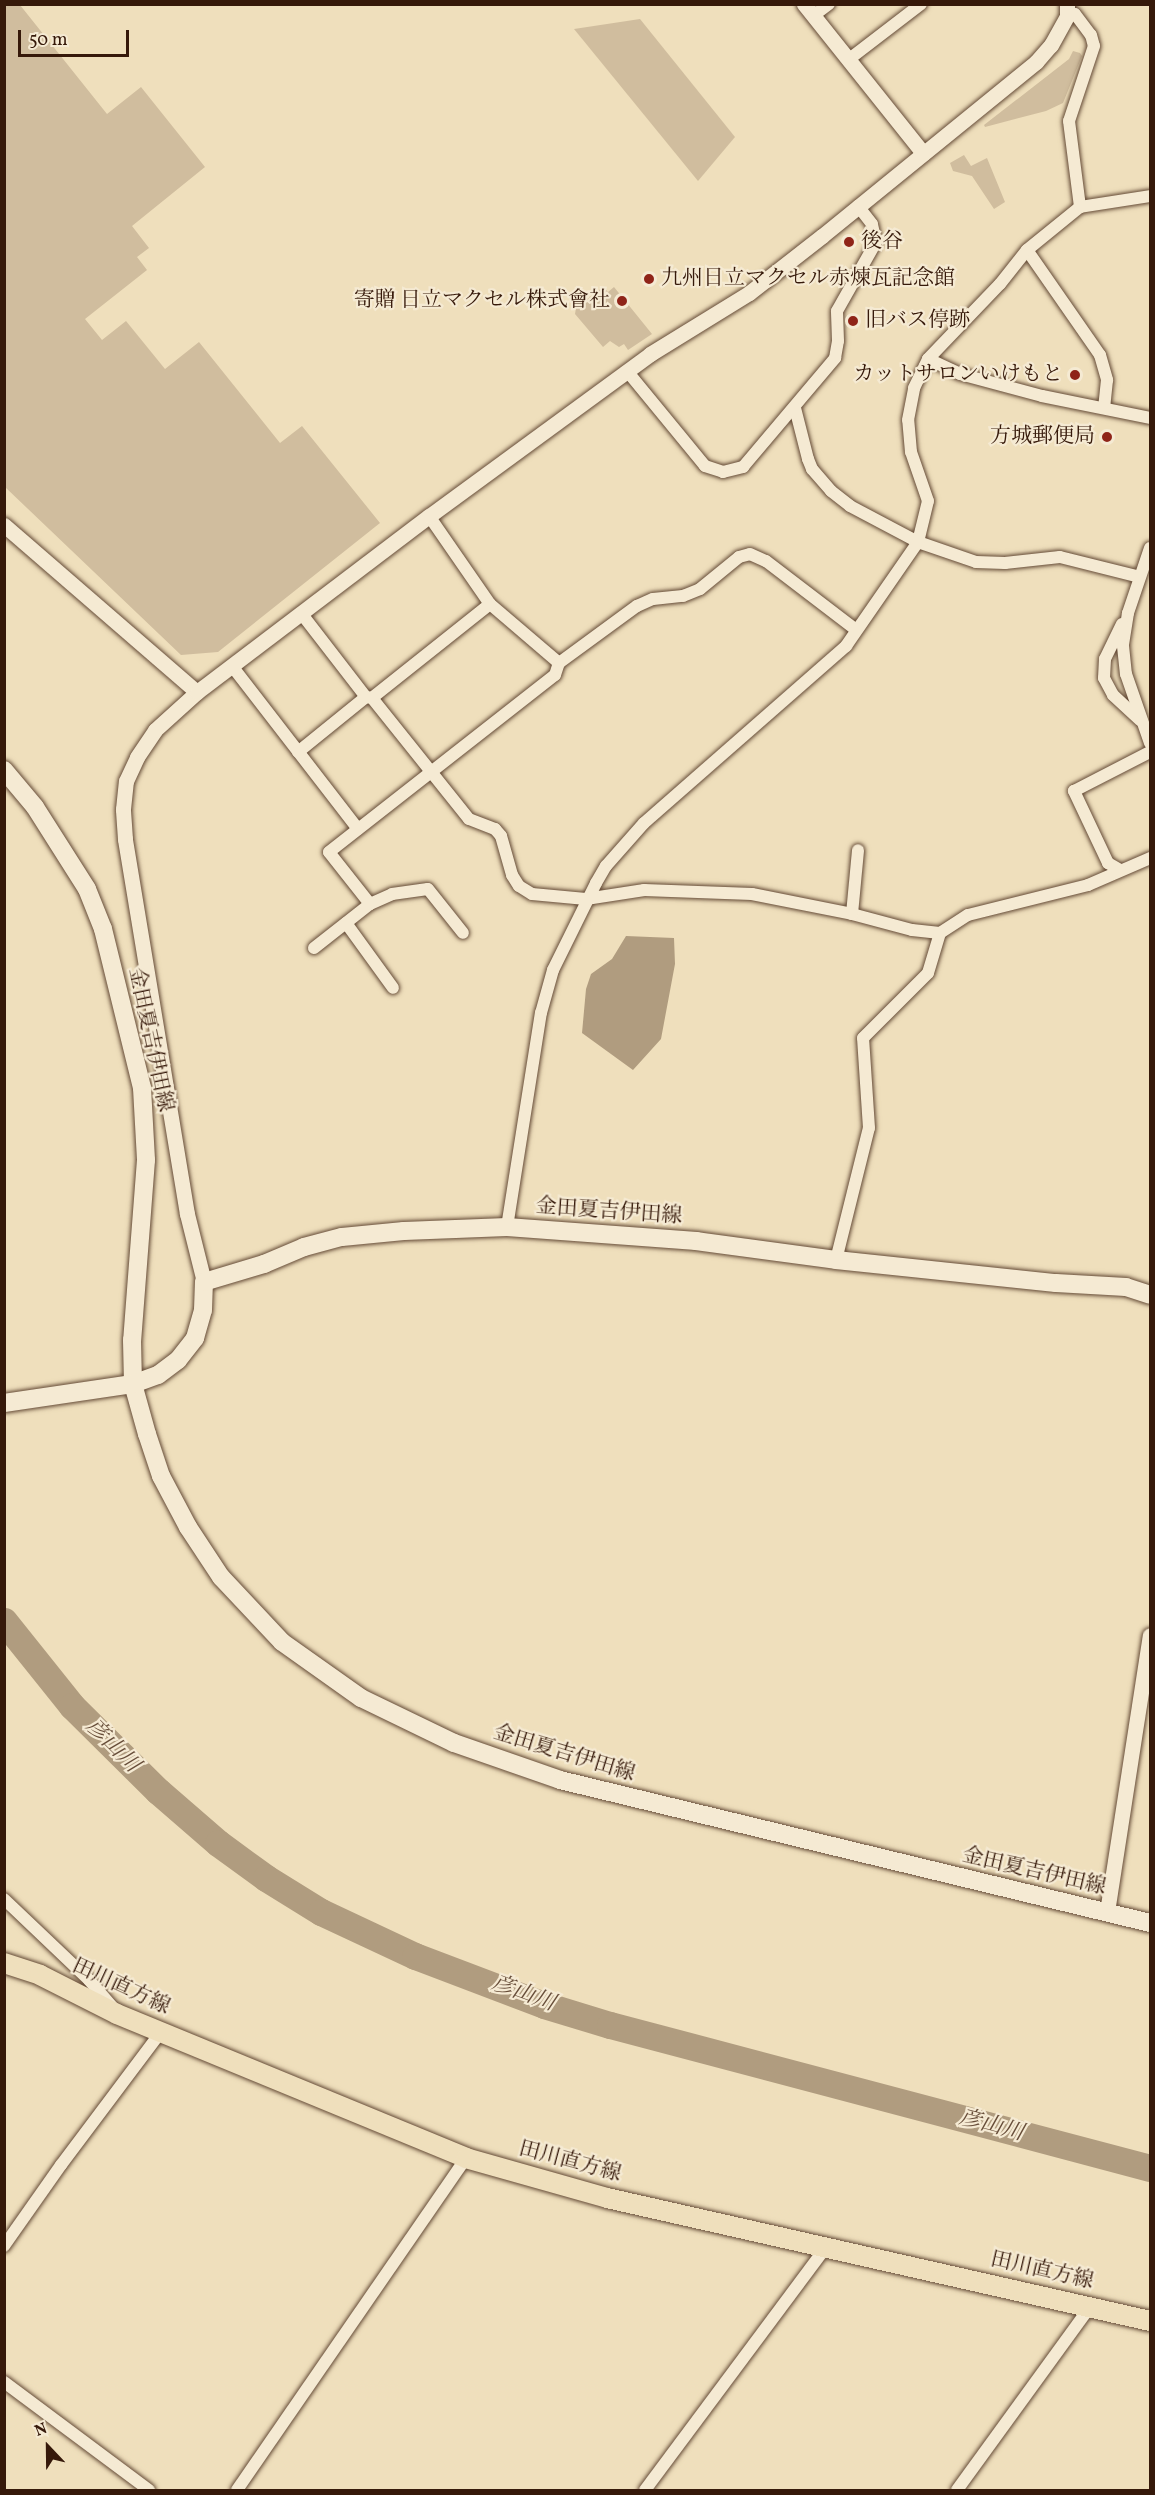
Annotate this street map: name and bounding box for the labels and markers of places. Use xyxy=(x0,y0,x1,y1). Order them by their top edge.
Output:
place label: 後谷 xyxy=(861,229,903,255)
marker: 後谷 xyxy=(842,235,856,249)
place label: 九州日立マクセル赤煉瓦記念館 xyxy=(661,266,955,292)
marker: 九州日立マクセル赤煉瓦記念館 xyxy=(642,272,656,286)
place label: 寄贈 日立マクセル株式會社 xyxy=(354,288,610,314)
marker: 寄贈 日立マクセル株式會社 xyxy=(615,294,629,308)
place label: 旧バス停跡 xyxy=(865,308,970,334)
marker: 旧バス停跡 xyxy=(846,314,860,328)
place label: カットサロンいけもと xyxy=(853,362,1063,388)
marker: カットサロンいけもと xyxy=(1068,368,1082,382)
place label: 方城郵便局 xyxy=(990,424,1095,450)
marker: 方城郵便局 xyxy=(1100,430,1114,444)

